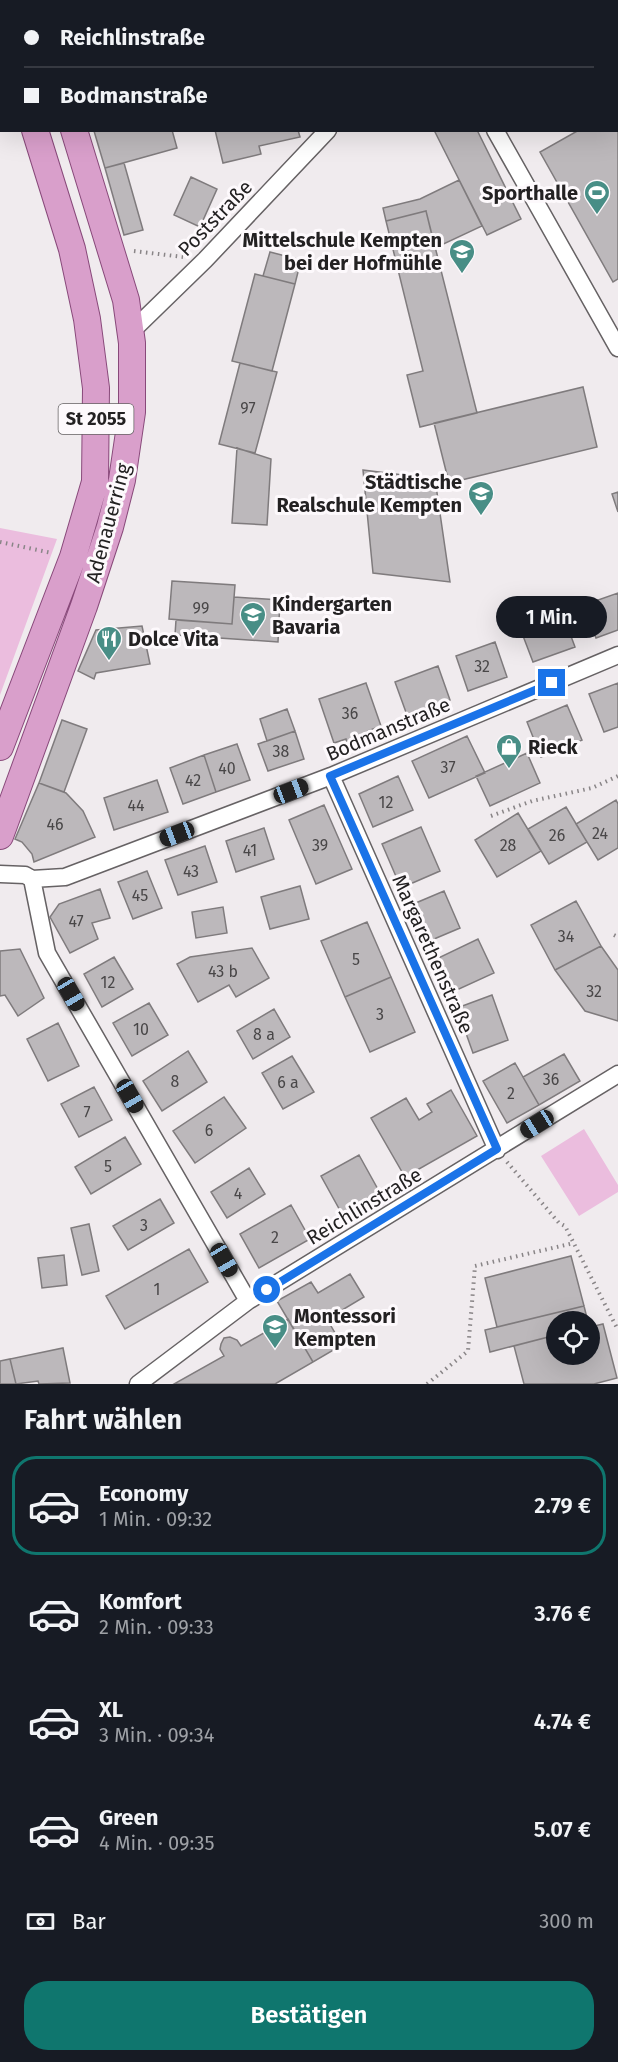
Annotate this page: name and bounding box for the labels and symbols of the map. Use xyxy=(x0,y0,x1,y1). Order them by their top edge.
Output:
street label: Poststraße xyxy=(173,175,257,261)
sports icon: Sporthalle xyxy=(582,178,612,216)
place label: Sporthalle xyxy=(482,181,578,205)
place label: Mittelschule Kempten bei der Hofmühle xyxy=(243,228,442,275)
school or university icon: Mittelschule Kempten bei der Hofmühle xyxy=(447,237,477,275)
house number: 97 xyxy=(240,399,256,418)
road number: St 2055 xyxy=(58,404,134,434)
street label: Adenauerring xyxy=(81,460,136,585)
place label: Städtische Realschule Kempten xyxy=(276,470,462,517)
school or university icon: Städtische Realschule Kempten xyxy=(466,479,496,517)
place label: Kindergarten Bavaria xyxy=(272,592,392,639)
callout: 1 Min. xyxy=(496,596,608,638)
house number: 99 xyxy=(193,599,209,618)
school or university icon: Kindergarten Bavaria xyxy=(238,600,268,638)
restaurant icon: Dolce Vita xyxy=(94,624,124,662)
place label: Dolce Vita xyxy=(128,627,219,651)
house number: 32 xyxy=(474,657,490,676)
route end xyxy=(538,669,565,696)
street label: Bodmanstraße xyxy=(322,692,454,766)
house number: 36 xyxy=(342,704,358,723)
shop icon: Rieck xyxy=(494,732,524,770)
place label: Rieck xyxy=(528,735,579,759)
house number: 38 xyxy=(273,742,290,761)
house number: 37 xyxy=(440,758,456,777)
house number: 40 xyxy=(218,759,236,778)
house number: 42 xyxy=(185,771,201,790)
car xyxy=(271,776,311,806)
house number: 12 xyxy=(379,793,393,812)
house number: 44 xyxy=(127,796,145,815)
house number: 46 xyxy=(46,815,64,834)
car xyxy=(157,819,197,849)
house number: 24 xyxy=(592,824,608,843)
house number: 26 xyxy=(549,826,565,845)
house number: 39 xyxy=(312,836,328,855)
house number: 28 xyxy=(500,836,517,855)
house number: 41 xyxy=(243,841,257,860)
house number: 43 xyxy=(183,862,199,881)
street label: Margarethenstraße xyxy=(387,871,479,1037)
house number: 45 xyxy=(132,886,148,905)
house number: 47 xyxy=(68,912,84,931)
house number: 34 xyxy=(558,927,575,946)
house number: 5 xyxy=(352,950,360,969)
house number: 43 b xyxy=(208,962,238,981)
house number: 12 xyxy=(101,973,115,992)
car xyxy=(54,974,88,1014)
house number: 32 xyxy=(586,982,602,1001)
house number: 3 xyxy=(376,1005,384,1024)
house number: 10 xyxy=(133,1020,149,1039)
house number: 8 a xyxy=(253,1025,275,1044)
house number: 36 xyxy=(543,1070,559,1089)
house number: 8 xyxy=(171,1072,180,1091)
house number: 6 a xyxy=(277,1073,299,1092)
car xyxy=(113,1076,147,1116)
house number: 2 xyxy=(507,1084,515,1103)
house number: 7 xyxy=(83,1103,91,1122)
car xyxy=(517,1107,557,1141)
house number: 6 xyxy=(205,1121,213,1140)
house number: 5 xyxy=(104,1157,112,1176)
street label: Reichlinstraße xyxy=(302,1162,426,1250)
house number: 4 xyxy=(234,1184,243,1203)
house number: 3 xyxy=(140,1216,148,1235)
house number: 2 xyxy=(271,1228,279,1247)
car xyxy=(207,1240,241,1280)
route start xyxy=(253,1276,280,1303)
house number: 1 xyxy=(154,1280,160,1299)
place label: Montessori Kempten xyxy=(294,1304,396,1351)
school or university icon: Montessori Kempten xyxy=(260,1312,290,1350)

